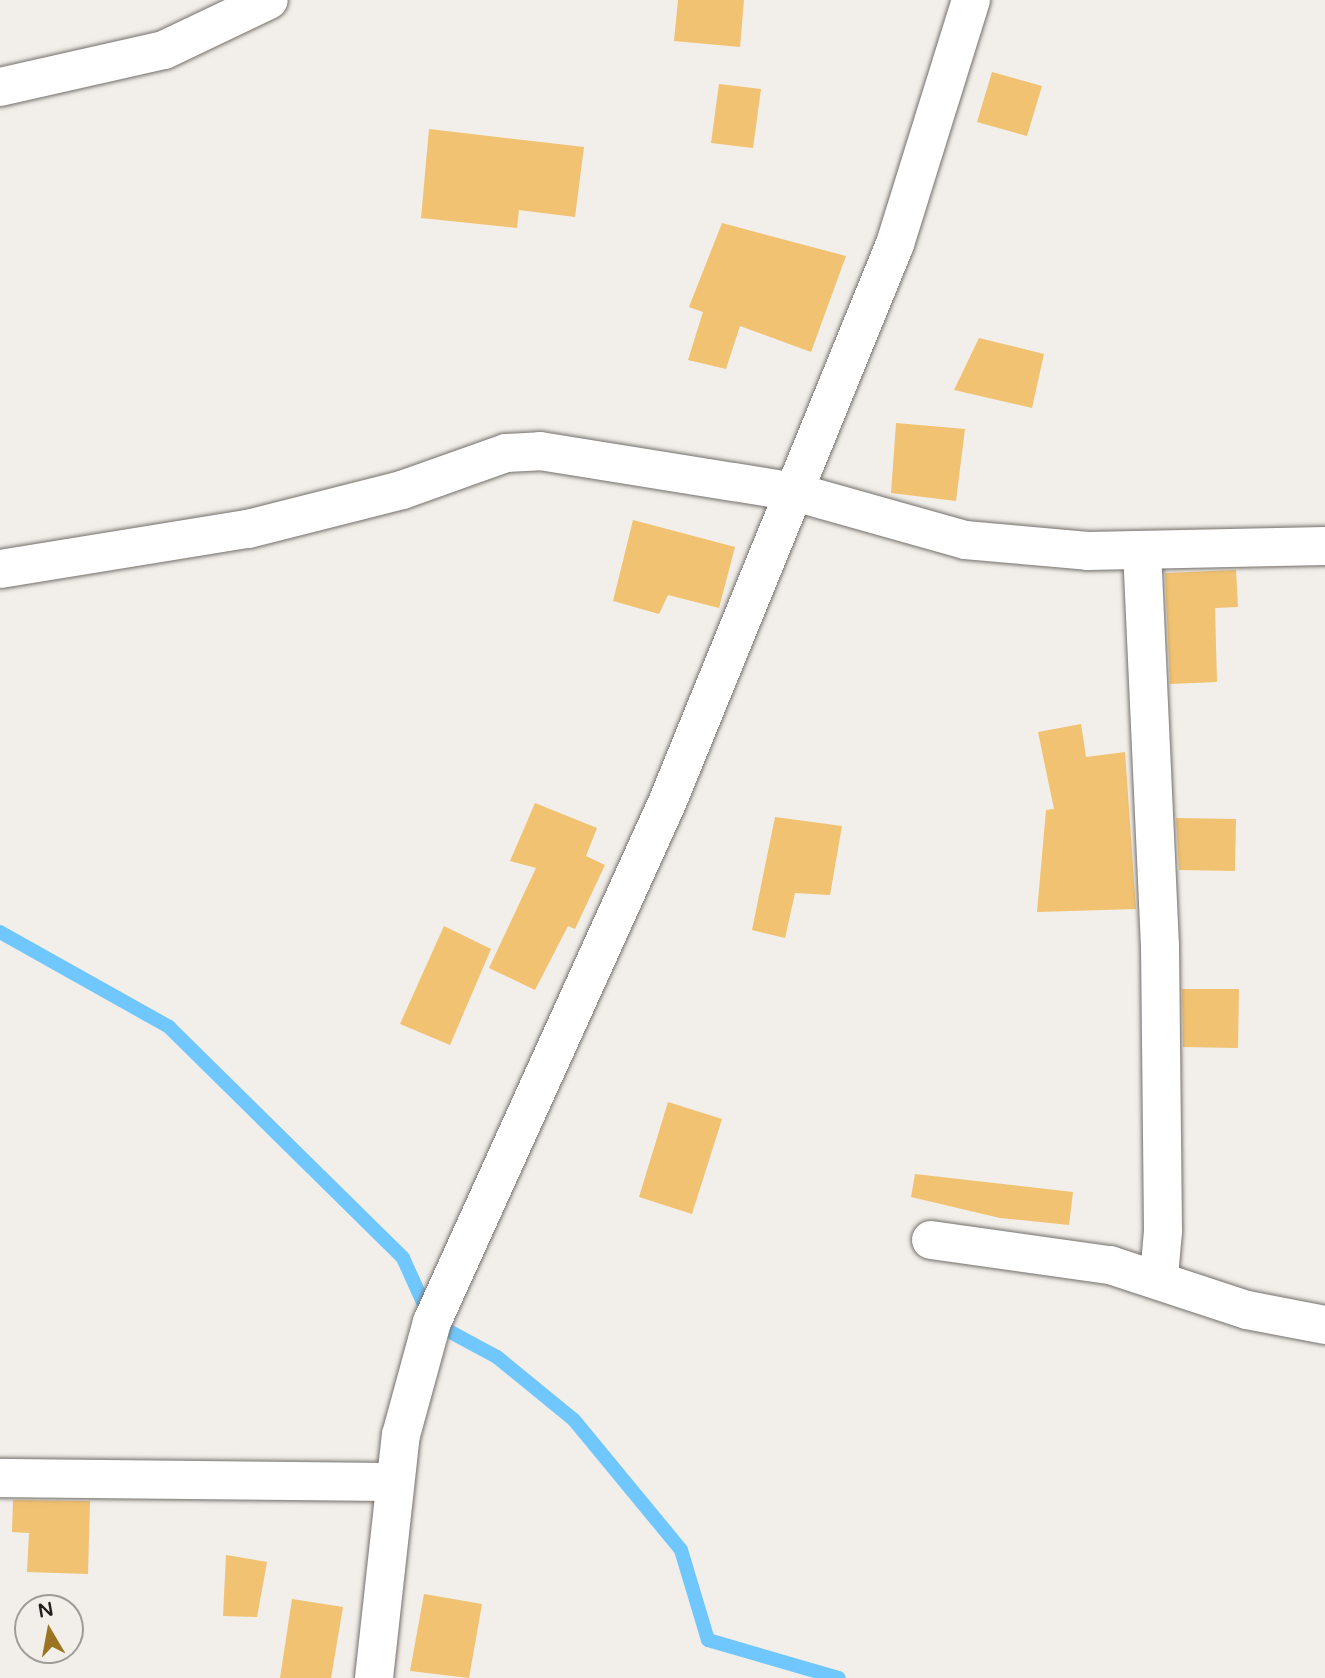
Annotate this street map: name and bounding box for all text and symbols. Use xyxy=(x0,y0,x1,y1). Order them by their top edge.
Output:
north arrow xyxy=(14,1594,84,1664)
text: N xyxy=(36,1598,55,1622)

